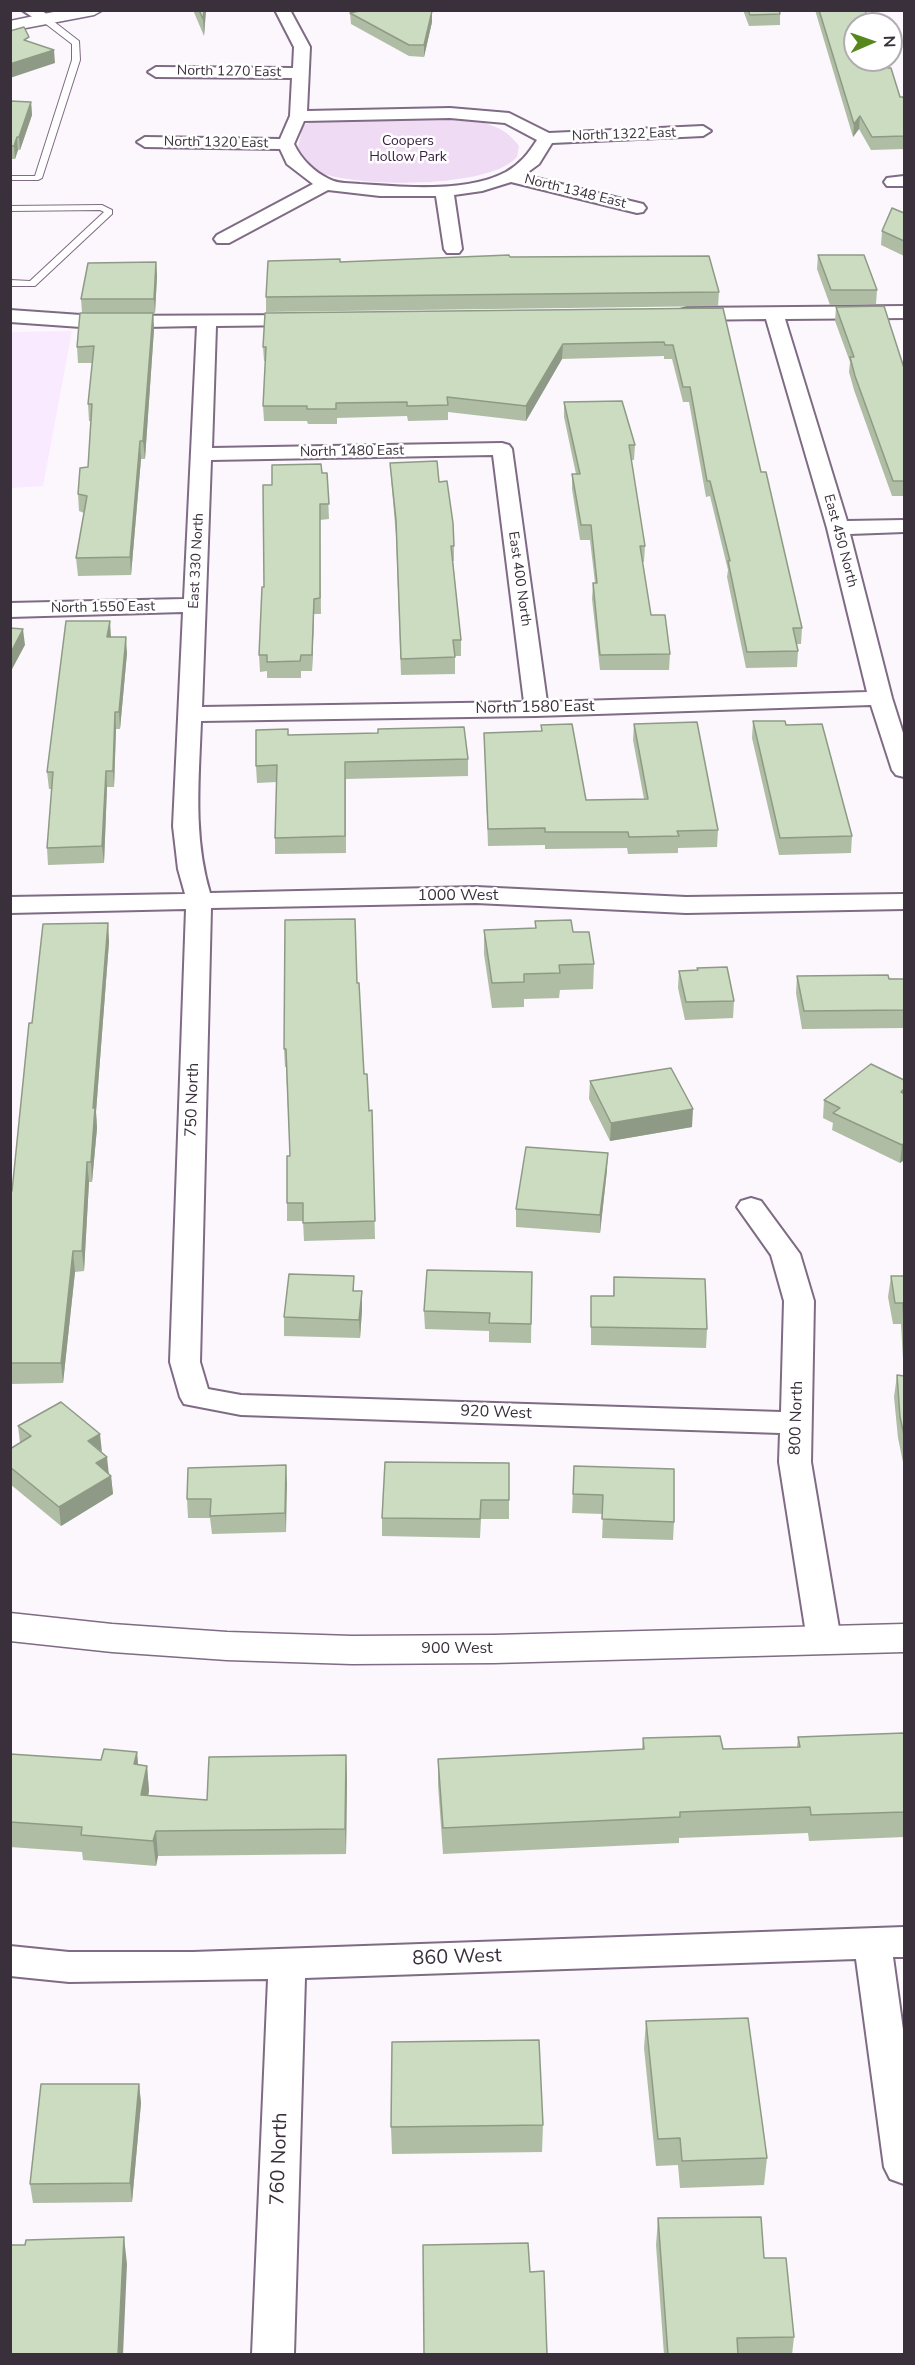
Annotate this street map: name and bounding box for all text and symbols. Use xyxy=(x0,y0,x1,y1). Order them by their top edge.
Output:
north arrow xyxy=(843,12,903,72)
text: N xyxy=(878,35,900,48)
street label: North 1270 East xyxy=(177,63,281,81)
street label: North 1322 East xyxy=(572,125,676,145)
street label: North 1320 East xyxy=(164,134,268,152)
park label: Coopers Hollow Park xyxy=(369,134,447,166)
street label: North 1348 East xyxy=(522,171,628,213)
street label: North 1480 East xyxy=(300,443,404,461)
street label: East 450 North xyxy=(819,493,861,589)
street label: East 330 North xyxy=(186,513,208,609)
street label: East 400 North xyxy=(504,530,534,628)
street label: North 1550 East xyxy=(51,599,155,617)
street label: North 1580 East xyxy=(475,697,595,719)
street label: 1000 West xyxy=(418,886,498,906)
street label: 750 North xyxy=(182,1062,204,1138)
street label: 800 North xyxy=(786,1380,808,1456)
street label: 920 West xyxy=(460,1402,532,1424)
street label: 900 West xyxy=(421,1639,493,1659)
street label: 860 West xyxy=(412,1944,502,1972)
street label: 760 North xyxy=(266,2112,294,2206)

